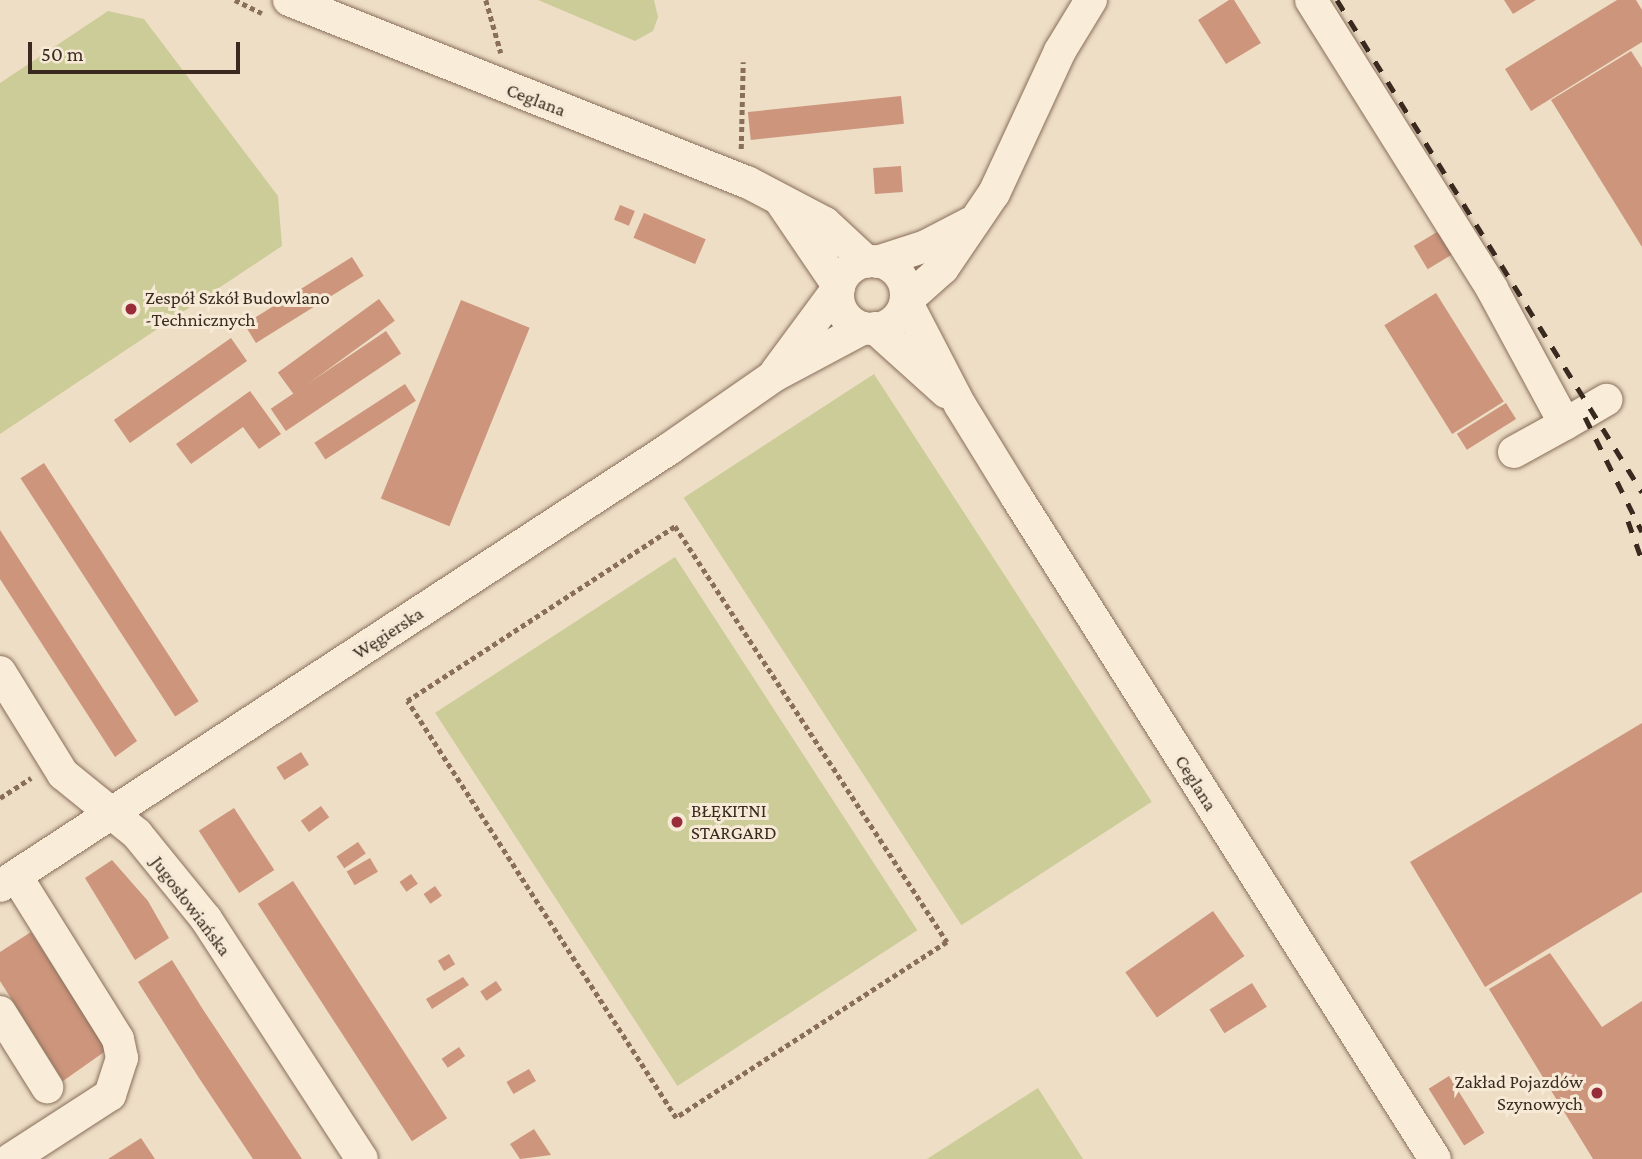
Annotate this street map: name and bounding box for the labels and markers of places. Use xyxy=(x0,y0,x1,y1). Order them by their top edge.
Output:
place label: Zespół Szkół Budowlano -Technicznych xyxy=(145,287,330,331)
marker: Zespół Szkół Budowlano -Technicznych xyxy=(123,301,139,317)
place label: BŁĘKITNI STARGARD xyxy=(691,800,777,844)
marker: BŁĘKITNI STARGARD xyxy=(669,814,685,830)
place label: Zakład Pojazdów Szynowych xyxy=(1454,1071,1583,1115)
marker: Zakład Pojazdów Szynowych xyxy=(1589,1085,1605,1101)

